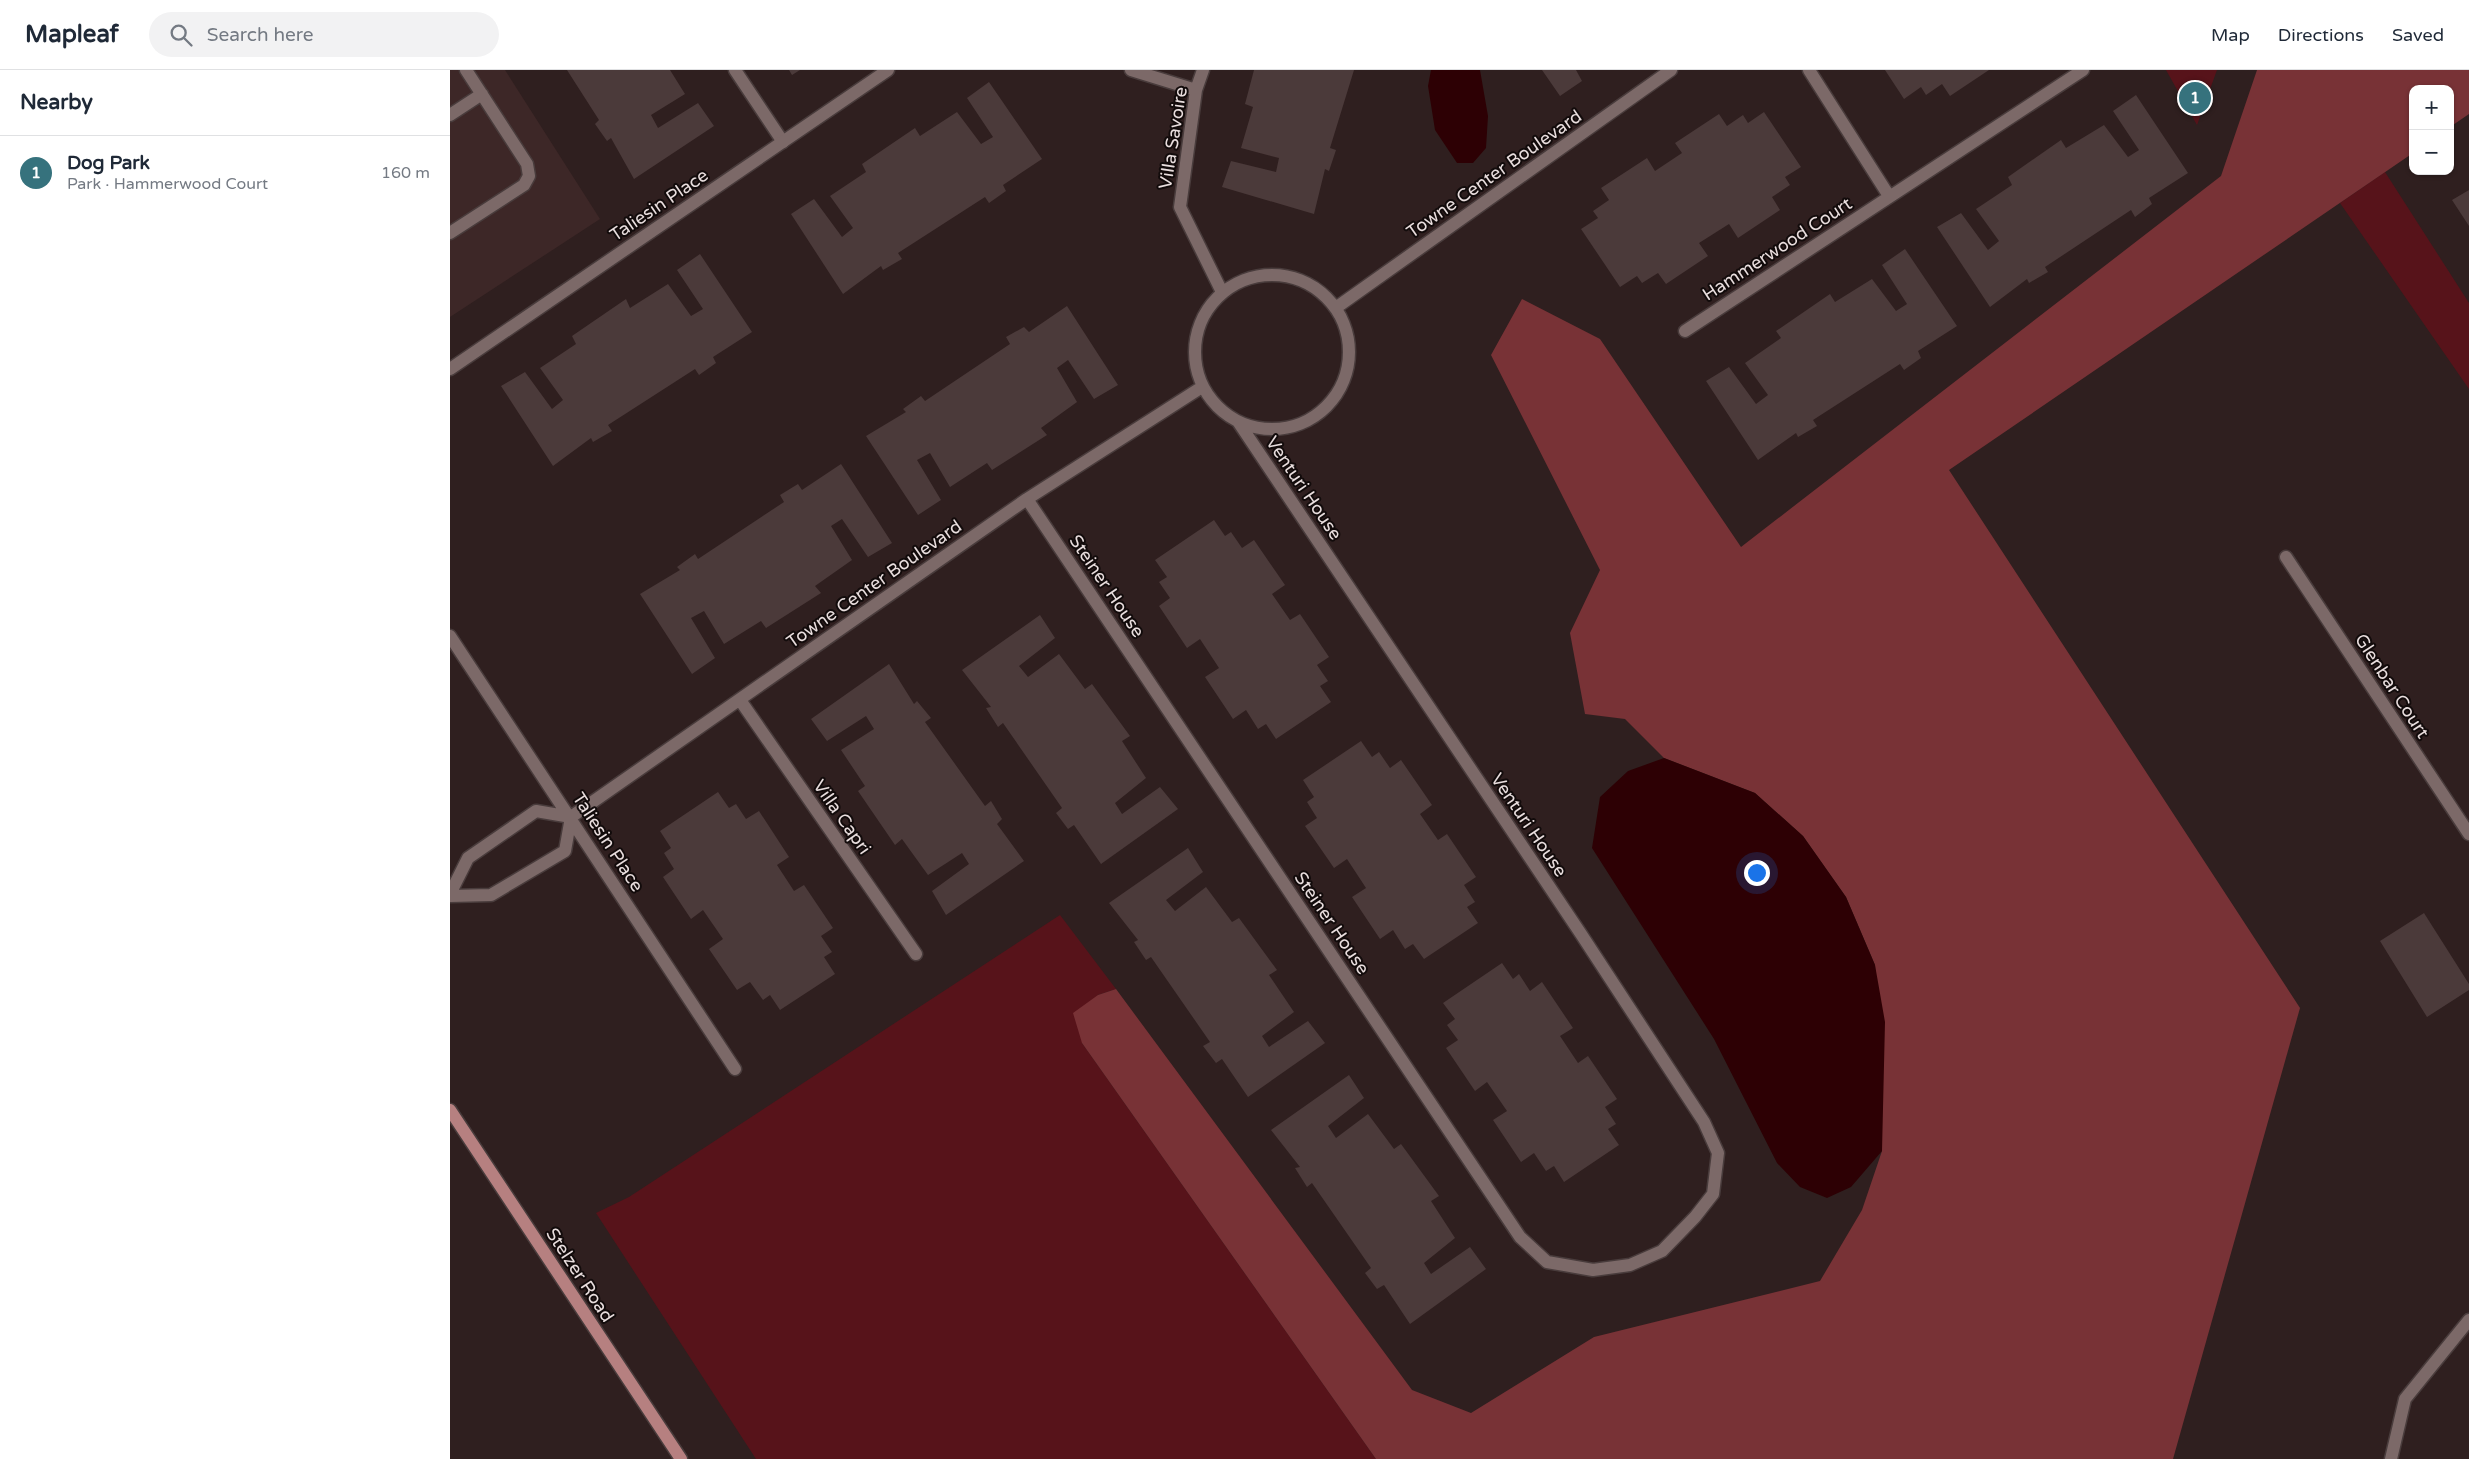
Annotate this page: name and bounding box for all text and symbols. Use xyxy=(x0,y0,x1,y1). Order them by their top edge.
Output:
search box xyxy=(149,12,499,57)
text: Mapleaf xyxy=(25,20,119,49)
icon: search xyxy=(167,21,195,49)
text: Search here xyxy=(207,24,314,46)
text: Map xyxy=(2211,24,2250,46)
text: Directions xyxy=(2278,24,2364,46)
text: Saved xyxy=(2392,24,2444,46)
pin: 1 xyxy=(2179,79,2211,117)
street label: Villa Savoire xyxy=(1154,85,1192,191)
map controls xyxy=(2409,85,2454,175)
button: + xyxy=(2409,85,2454,130)
text: Nearby xyxy=(20,90,93,115)
street label: Towne Center Boulevard xyxy=(1402,105,1586,243)
button: − xyxy=(2409,130,2454,175)
text: Dog Park xyxy=(67,152,150,174)
text: 1 xyxy=(31,163,41,183)
text: 160 m xyxy=(381,163,430,183)
street label: Taliesin Place xyxy=(606,164,712,246)
text: Park · Hammerwood Court xyxy=(67,174,268,194)
street label: Hammerwood Court xyxy=(1698,192,1856,306)
street label: Venturi House xyxy=(1261,432,1347,544)
street label: Towne Center Boulevard xyxy=(782,515,966,653)
street label: Steiner House xyxy=(1065,531,1149,641)
street label: Glenbar Court xyxy=(2350,630,2434,742)
street label: Venturi House xyxy=(1486,769,1572,881)
street label: Villa Capri xyxy=(808,775,876,859)
street label: Taliesin Place xyxy=(568,788,648,896)
your location xyxy=(1744,860,1770,886)
street label: Steiner House xyxy=(1290,868,1374,978)
street label: Stelzer Road xyxy=(541,1224,619,1326)

